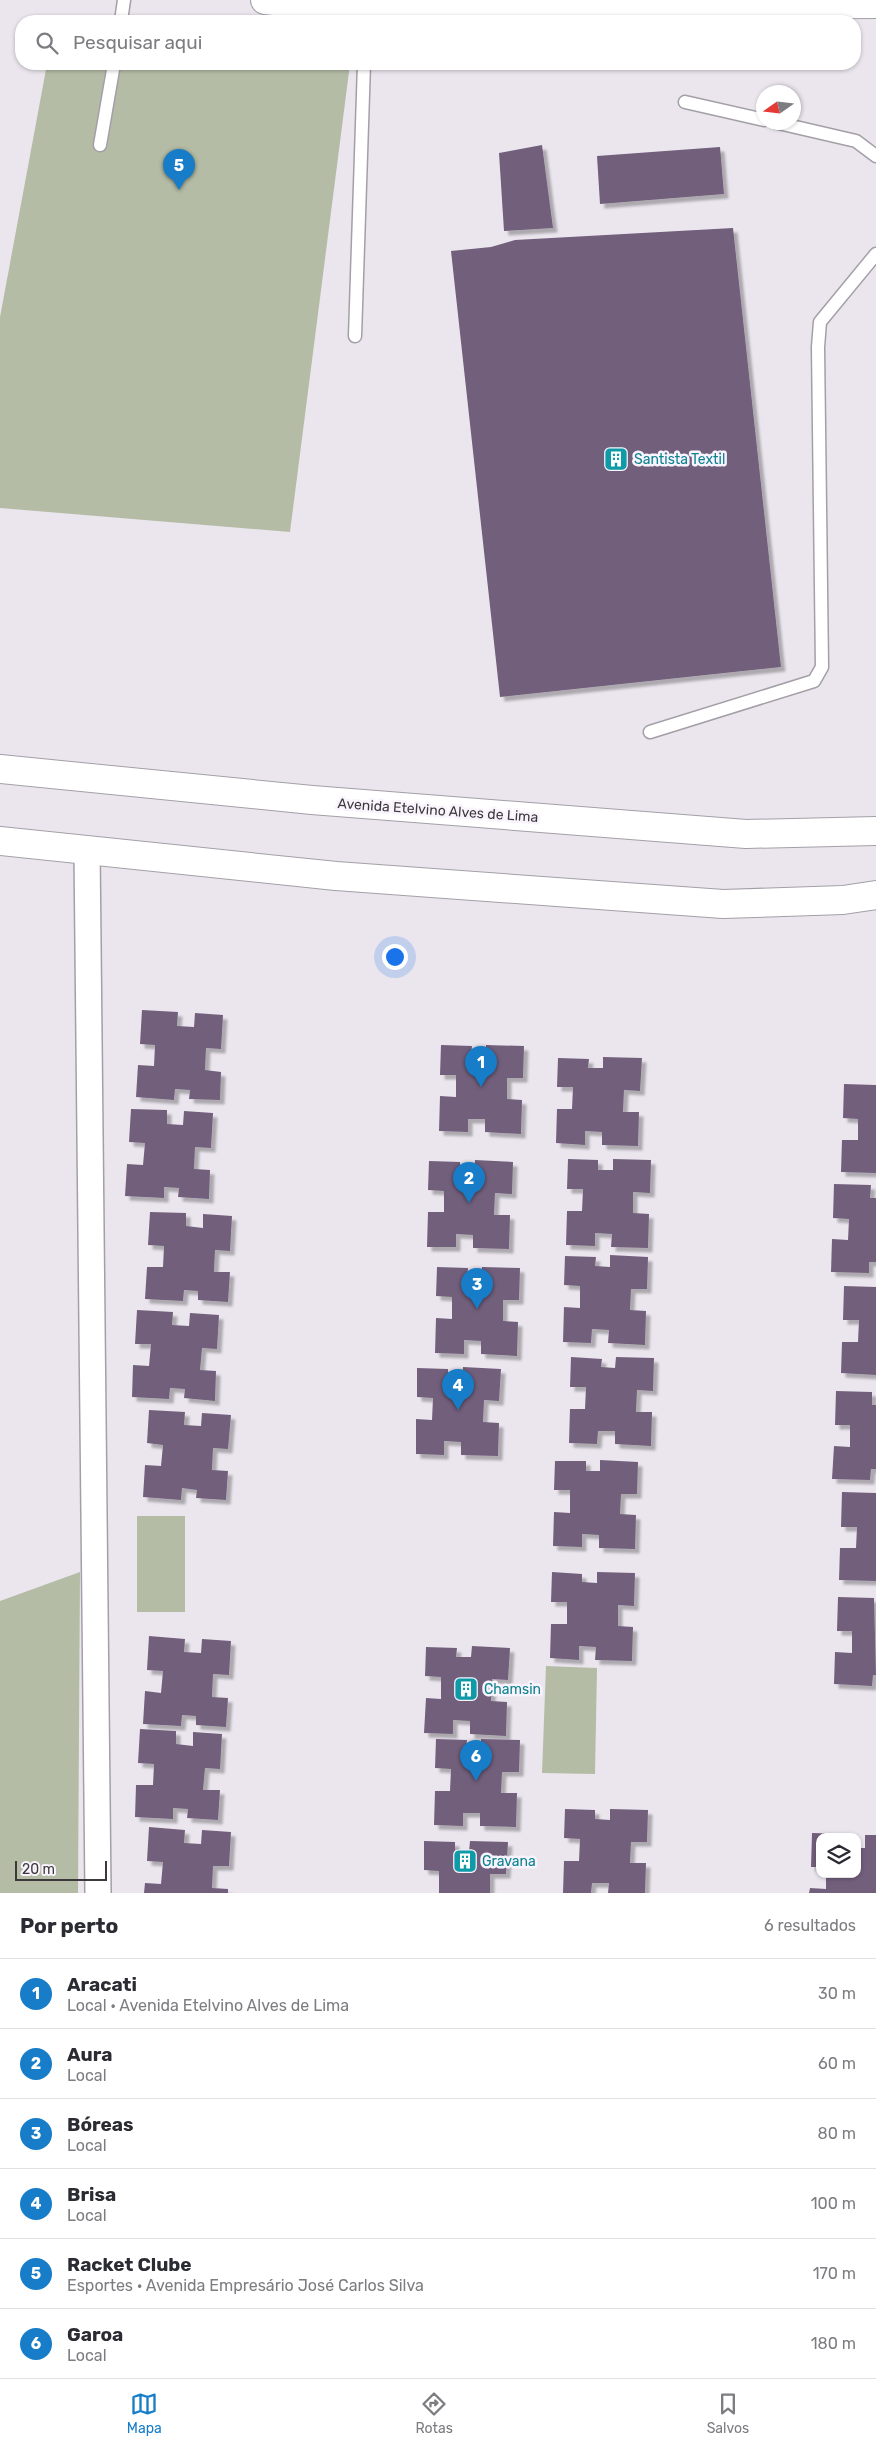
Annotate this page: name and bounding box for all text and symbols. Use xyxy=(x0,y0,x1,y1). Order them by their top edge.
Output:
search box xyxy=(15,15,861,70)
icon: search xyxy=(33,29,61,57)
text: Pesquisar aqui xyxy=(73,31,202,54)
north arrow xyxy=(756,85,801,130)
pin: 5 xyxy=(163,149,195,190)
building icon: Santista Textil xyxy=(603,446,629,472)
place label: Santista Textil xyxy=(634,451,725,468)
street label: Avenida Etelvino Alves de Lima xyxy=(337,795,539,826)
your location xyxy=(382,944,408,970)
pin: 1 xyxy=(465,1046,497,1087)
pin: 2 xyxy=(453,1162,485,1203)
pin: 3 xyxy=(461,1268,493,1309)
pin: 4 xyxy=(442,1369,474,1410)
building icon: Chamsin xyxy=(453,1676,479,1702)
place label: Chamsin xyxy=(484,1681,541,1698)
pin: 6 xyxy=(460,1740,492,1781)
map controls xyxy=(816,1833,861,1878)
button: layers xyxy=(816,1833,861,1878)
building icon: Gravana xyxy=(452,1848,478,1874)
place label: Gravana xyxy=(482,1853,536,1870)
scale bar xyxy=(15,1858,108,1881)
text: 20 m xyxy=(22,1861,55,1878)
text: Por perto xyxy=(20,1913,118,1938)
text: 6 resultados xyxy=(764,1916,856,1935)
text: Aracati xyxy=(67,1973,137,1996)
text: 1 xyxy=(32,1984,40,2003)
text: 30 m xyxy=(818,1984,856,2003)
text: Local · Avenida Etelvino Alves de Lima xyxy=(67,1996,349,2015)
text: Aura xyxy=(67,2043,112,2066)
text: 2 xyxy=(31,2054,41,2073)
text: 60 m xyxy=(818,2054,856,2073)
text: Local xyxy=(67,2066,107,2085)
text: Bóreas xyxy=(67,2113,134,2136)
text: 3 xyxy=(31,2124,41,2143)
text: 80 m xyxy=(818,2124,856,2143)
text: Local xyxy=(67,2136,107,2155)
text: Brisa xyxy=(67,2183,116,2206)
text: 4 xyxy=(31,2194,41,2213)
text: 100 m xyxy=(811,2194,856,2213)
text: Local xyxy=(67,2206,107,2225)
text: Racket Clube xyxy=(67,2253,192,2276)
text: 5 xyxy=(31,2264,41,2283)
text: 170 m xyxy=(813,2264,856,2283)
text: Esportes · Avenida Empresário José Carlos Silva xyxy=(67,2276,424,2295)
text: Garoa xyxy=(67,2323,123,2346)
text: 6 xyxy=(31,2334,41,2353)
text: 180 m xyxy=(811,2334,856,2353)
text: Local xyxy=(67,2346,107,2365)
tab: Mapa xyxy=(127,2390,162,2437)
tab: Rotas xyxy=(416,2390,453,2437)
tab: Salvos xyxy=(707,2390,749,2437)

